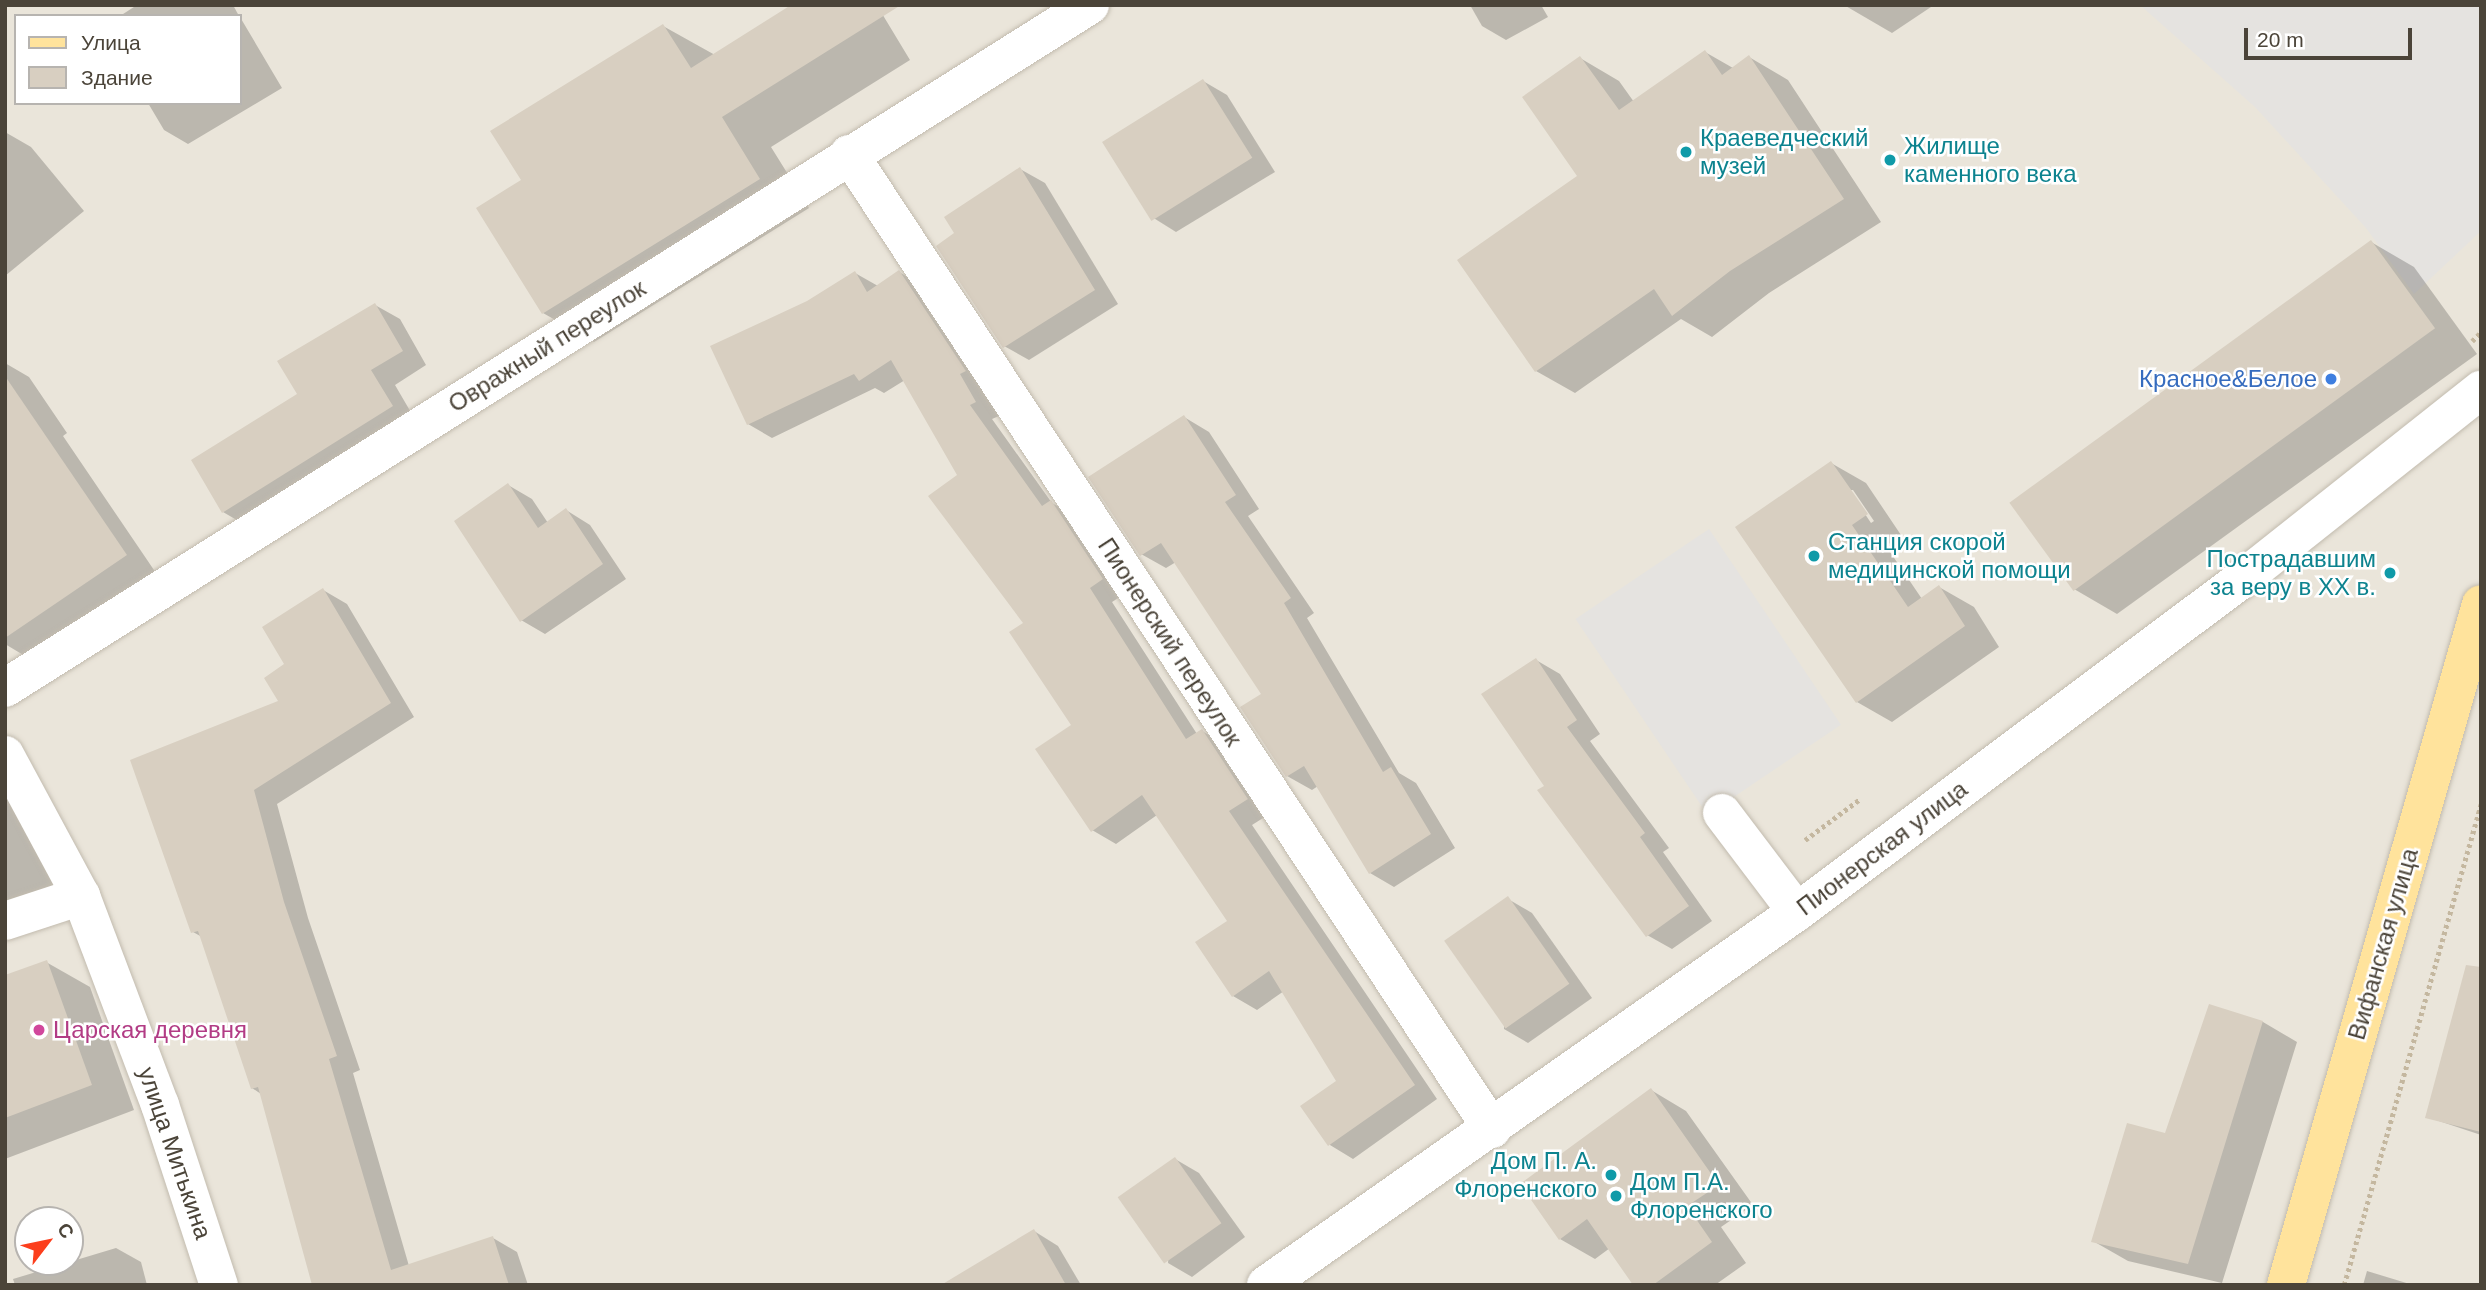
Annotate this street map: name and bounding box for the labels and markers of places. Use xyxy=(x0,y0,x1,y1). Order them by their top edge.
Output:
place label: Краеведческий музей xyxy=(1700,124,1868,180)
place label: Жилище каменного века xyxy=(1904,132,2077,188)
marker: Краеведческий музей xyxy=(1678,144,1694,160)
marker: Жилище каменного века xyxy=(1882,152,1898,168)
place label: Красное&Белое xyxy=(2139,365,2317,393)
marker: Красное&Белое xyxy=(2323,371,2339,387)
place label: Станция скорой медицинской помощи xyxy=(1828,528,2071,584)
place label: Пострадавшим за веру в XX в. xyxy=(2206,545,2376,601)
marker: Станция скорой медицинской помощи xyxy=(1806,548,1822,564)
marker: Пострадавшим за веру в XX в. xyxy=(2382,565,2398,581)
place label: Царская деревня xyxy=(53,1016,247,1044)
marker: Царская деревня xyxy=(31,1022,47,1038)
place label: Дом П. А. Флоренского xyxy=(1454,1147,1597,1203)
marker: Дом П. А. Флоренского xyxy=(1603,1167,1619,1183)
place label: Дом П.А. Флоренского xyxy=(1630,1168,1773,1224)
marker: Дом П.А. Флоренского xyxy=(1608,1188,1624,1204)

